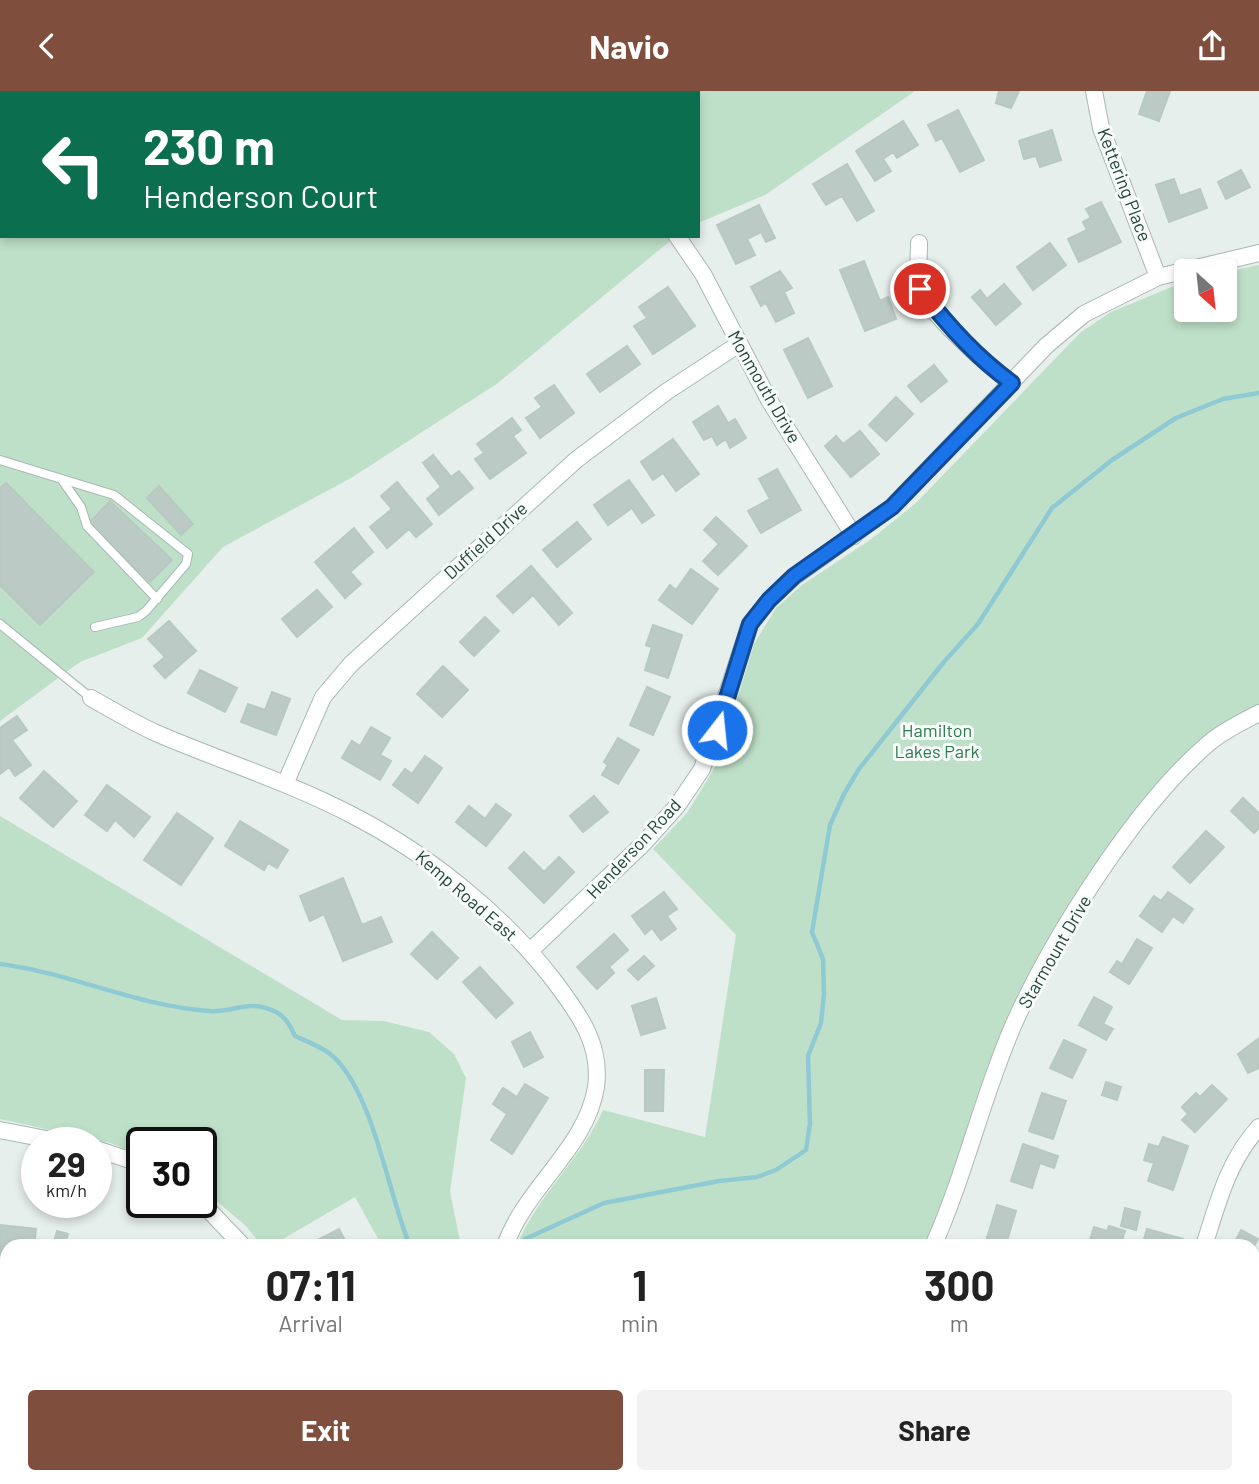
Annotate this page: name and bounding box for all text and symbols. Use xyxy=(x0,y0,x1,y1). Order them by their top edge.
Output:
icon: back xyxy=(28,27,66,65)
text: Navio xyxy=(589,27,670,65)
icon: share xyxy=(1193,27,1231,65)
text: 230 m xyxy=(143,116,275,175)
icon: left xyxy=(28,119,119,210)
street label: Kettering Place xyxy=(1093,125,1157,244)
text: Henderson Court xyxy=(143,176,378,214)
pin xyxy=(890,259,950,319)
north arrow xyxy=(1174,259,1237,322)
map controls xyxy=(1174,259,1237,322)
icon: arrive xyxy=(901,270,939,308)
street label: Monmouth Drive xyxy=(724,326,806,447)
street label: Duffield Drive xyxy=(439,497,532,583)
position arrow xyxy=(680,693,754,767)
park label: Hamilton Lakes Park xyxy=(894,719,980,762)
street label: Henderson Road xyxy=(581,794,685,903)
street label: Kemp Road East xyxy=(411,845,522,945)
street label: Starmount Drive xyxy=(1013,891,1095,1012)
speed limit sign: 30 xyxy=(126,1127,217,1218)
text: 29 xyxy=(47,1142,86,1184)
text: km/h xyxy=(46,1179,87,1201)
text: 07:11 xyxy=(266,1259,356,1309)
text: 1 xyxy=(632,1259,647,1309)
text: 300 xyxy=(924,1259,994,1309)
text: Arrival xyxy=(278,1309,343,1337)
text: min xyxy=(621,1309,658,1337)
text: m xyxy=(950,1309,969,1337)
button: Exit xyxy=(28,1390,623,1470)
button: Share xyxy=(637,1390,1232,1470)

